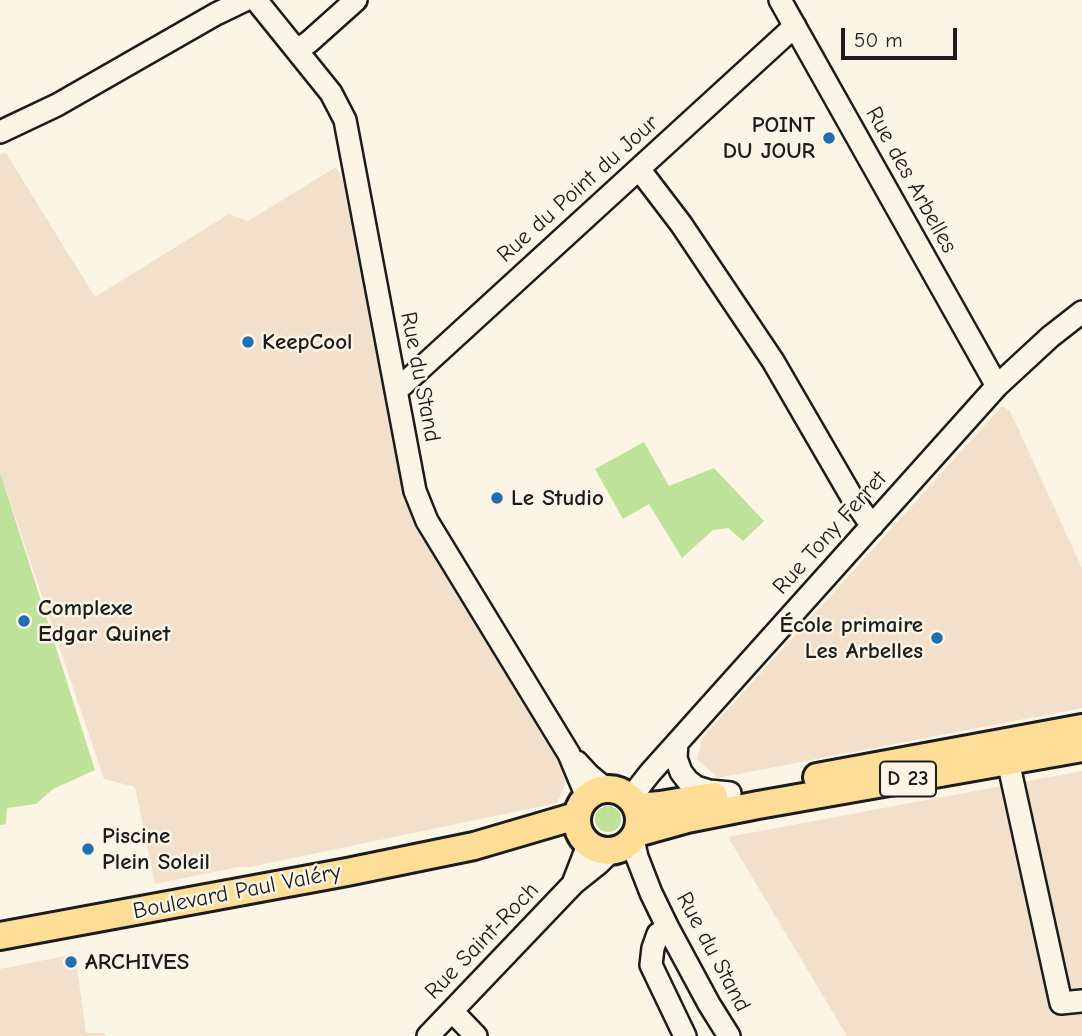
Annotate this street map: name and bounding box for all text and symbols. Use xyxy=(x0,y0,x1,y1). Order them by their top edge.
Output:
scale bar xyxy=(844,14,960,58)
text: 50 m xyxy=(854,28,903,52)
street label: Rue des Arbelles xyxy=(859,102,963,258)
street label: Rue du Point du Jour xyxy=(492,109,664,269)
place label: POINT DU JOUR xyxy=(723,111,815,165)
marker: POINT DU JOUR xyxy=(821,130,837,146)
street label: Rue du Stand xyxy=(394,310,446,444)
place label: KeepCool xyxy=(262,328,353,356)
marker: KeepCool xyxy=(240,334,256,350)
street label: Rue Tony Ferret xyxy=(767,466,893,600)
place label: Le Studio xyxy=(511,484,604,512)
marker: Le Studio xyxy=(489,490,505,506)
place label: Complexe Edgar Quinet xyxy=(38,594,170,648)
place label: École primaire Les Arbelles xyxy=(779,611,923,665)
marker: Complexe Edgar Quinet xyxy=(16,613,32,629)
marker: École primaire Les Arbelles xyxy=(929,630,945,646)
road number: D 23 xyxy=(880,762,936,796)
place label: Piscine Plein Soleil xyxy=(102,822,210,876)
marker: Piscine Plein Soleil xyxy=(80,841,96,857)
street label: Boulevard Paul Valéry xyxy=(131,858,343,926)
street label: Rue Saint-Roch xyxy=(419,877,545,1005)
street label: Rue du Stand xyxy=(670,887,756,1017)
place label: ARCHIVES xyxy=(85,948,189,976)
marker: ARCHIVES xyxy=(63,954,79,970)

